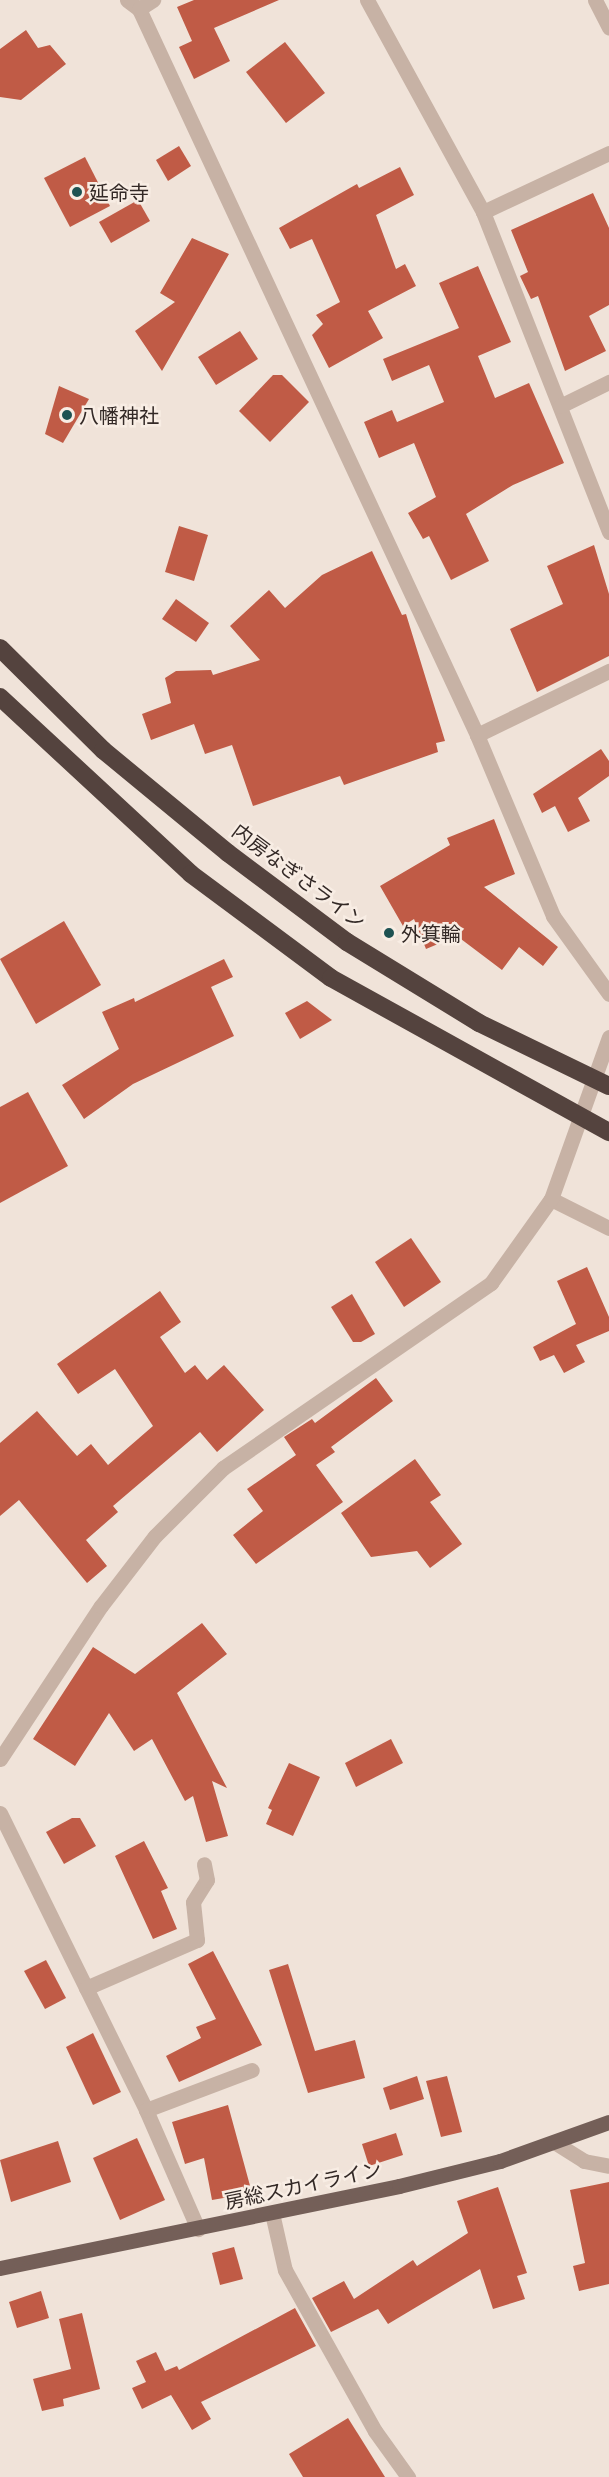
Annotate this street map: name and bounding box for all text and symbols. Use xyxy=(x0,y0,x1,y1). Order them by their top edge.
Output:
place label: 延命寺 xyxy=(89,180,149,204)
marker: 延命寺 xyxy=(70,185,84,199)
place label: 八幡神社 xyxy=(79,403,159,427)
marker: 八幡神社 xyxy=(60,408,74,422)
street label: 内房なぎさライン xyxy=(228,818,370,934)
place label: 外箕輪 xyxy=(401,921,461,945)
marker: 外箕輪 xyxy=(382,926,396,940)
street label: 房総スカイライン xyxy=(222,2157,384,2213)

